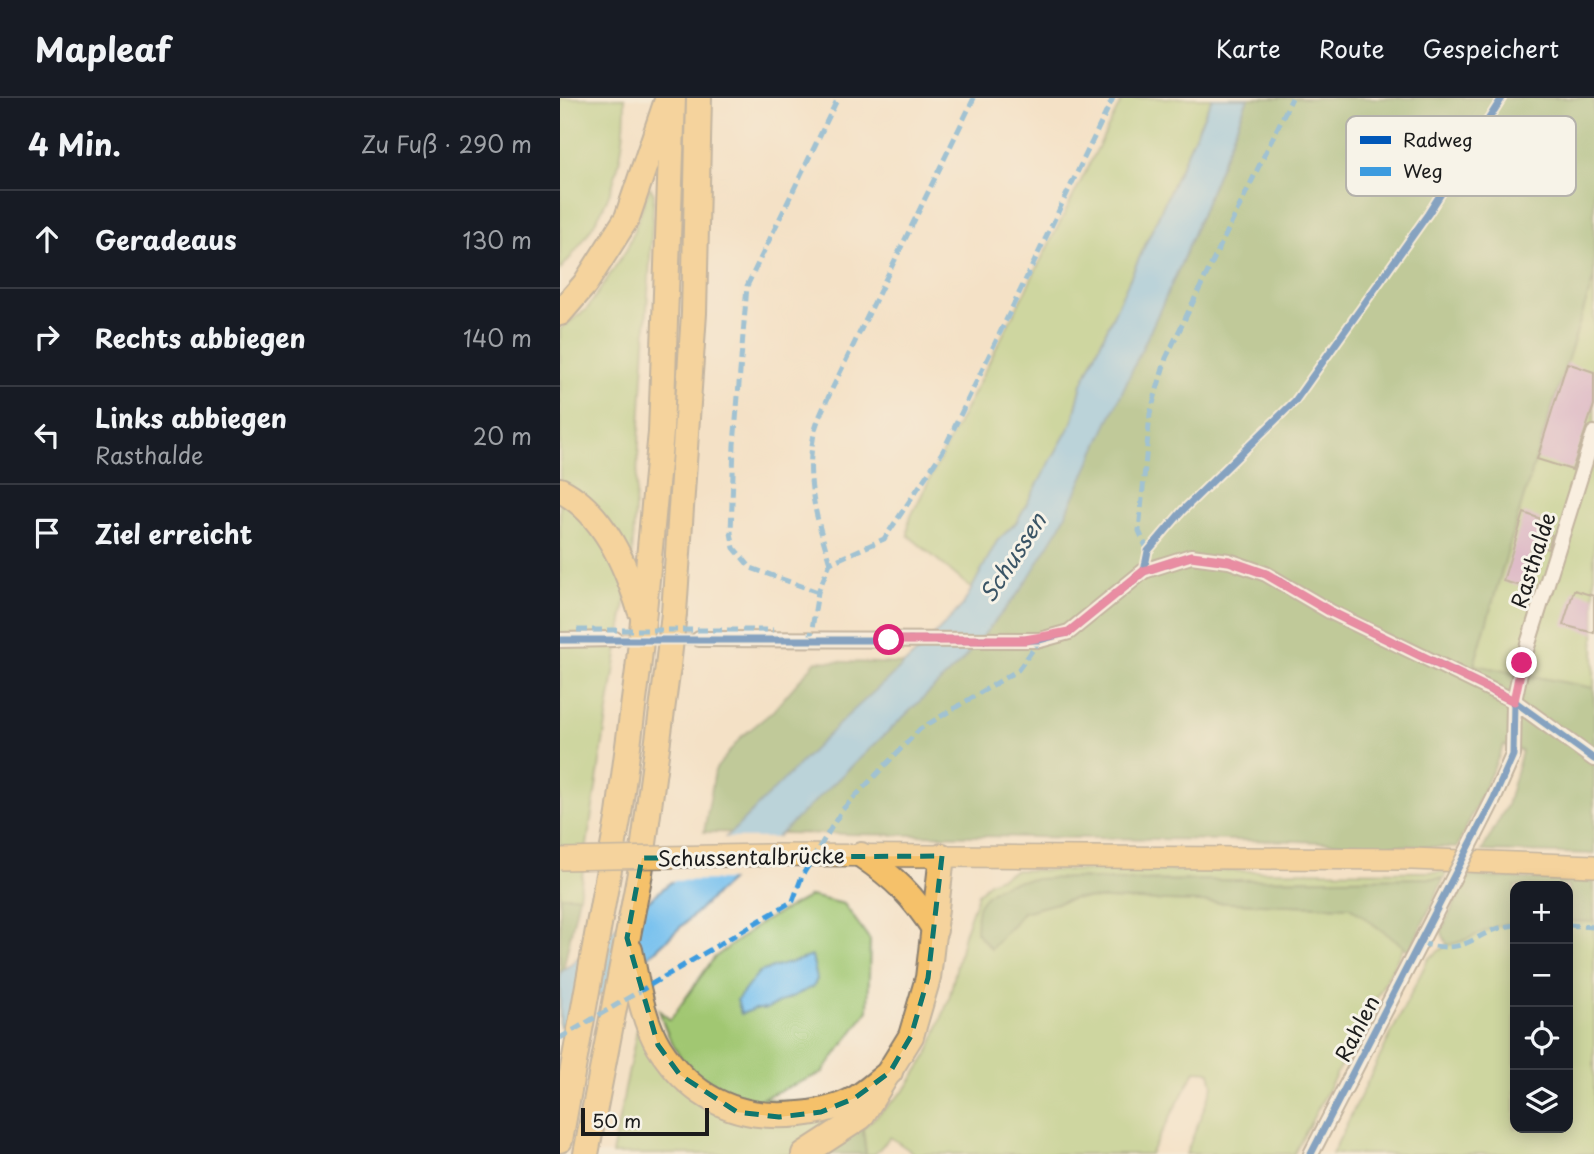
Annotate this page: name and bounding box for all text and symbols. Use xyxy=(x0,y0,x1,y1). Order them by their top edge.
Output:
text: Mapleaf xyxy=(35,23,171,73)
text: Karte xyxy=(1216,30,1281,66)
text: Route xyxy=(1319,30,1385,66)
text: Gespeichert xyxy=(1423,30,1559,66)
legend xyxy=(1346,116,1576,196)
text: 4 Min. xyxy=(28,121,121,166)
text: Radweg xyxy=(1403,125,1473,153)
text: Zu Fuß · 290 m xyxy=(361,126,532,161)
text: Weg xyxy=(1403,156,1443,184)
icon: ahead xyxy=(28,220,66,258)
text: Geradeaus xyxy=(95,220,237,259)
text: 130 m xyxy=(462,222,532,257)
icon: right xyxy=(28,318,66,356)
text: Rechts abbiegen xyxy=(95,318,306,357)
text: 140 m xyxy=(463,320,532,355)
text: Links abbiegen xyxy=(95,398,287,437)
icon: left xyxy=(28,416,66,454)
text: 20 m xyxy=(473,418,532,453)
text: Rasthalde xyxy=(95,437,204,472)
water label: Schussen xyxy=(970,504,1055,609)
street label: Rasthalde xyxy=(1501,508,1563,612)
icon: arrive xyxy=(28,514,66,552)
text: Ziel erreicht xyxy=(95,514,253,553)
route start xyxy=(873,624,904,655)
route end xyxy=(1506,647,1537,678)
street label: Schussentalbrücke xyxy=(657,838,845,874)
map controls xyxy=(1510,881,1573,1133)
button: + xyxy=(1510,881,1573,944)
button: − xyxy=(1510,944,1573,1007)
street label: Rahlen xyxy=(1326,989,1386,1067)
button: locate xyxy=(1510,1007,1573,1070)
button: layers xyxy=(1510,1070,1573,1133)
scale bar xyxy=(581,1105,709,1137)
text: 50 m xyxy=(592,1106,641,1134)

